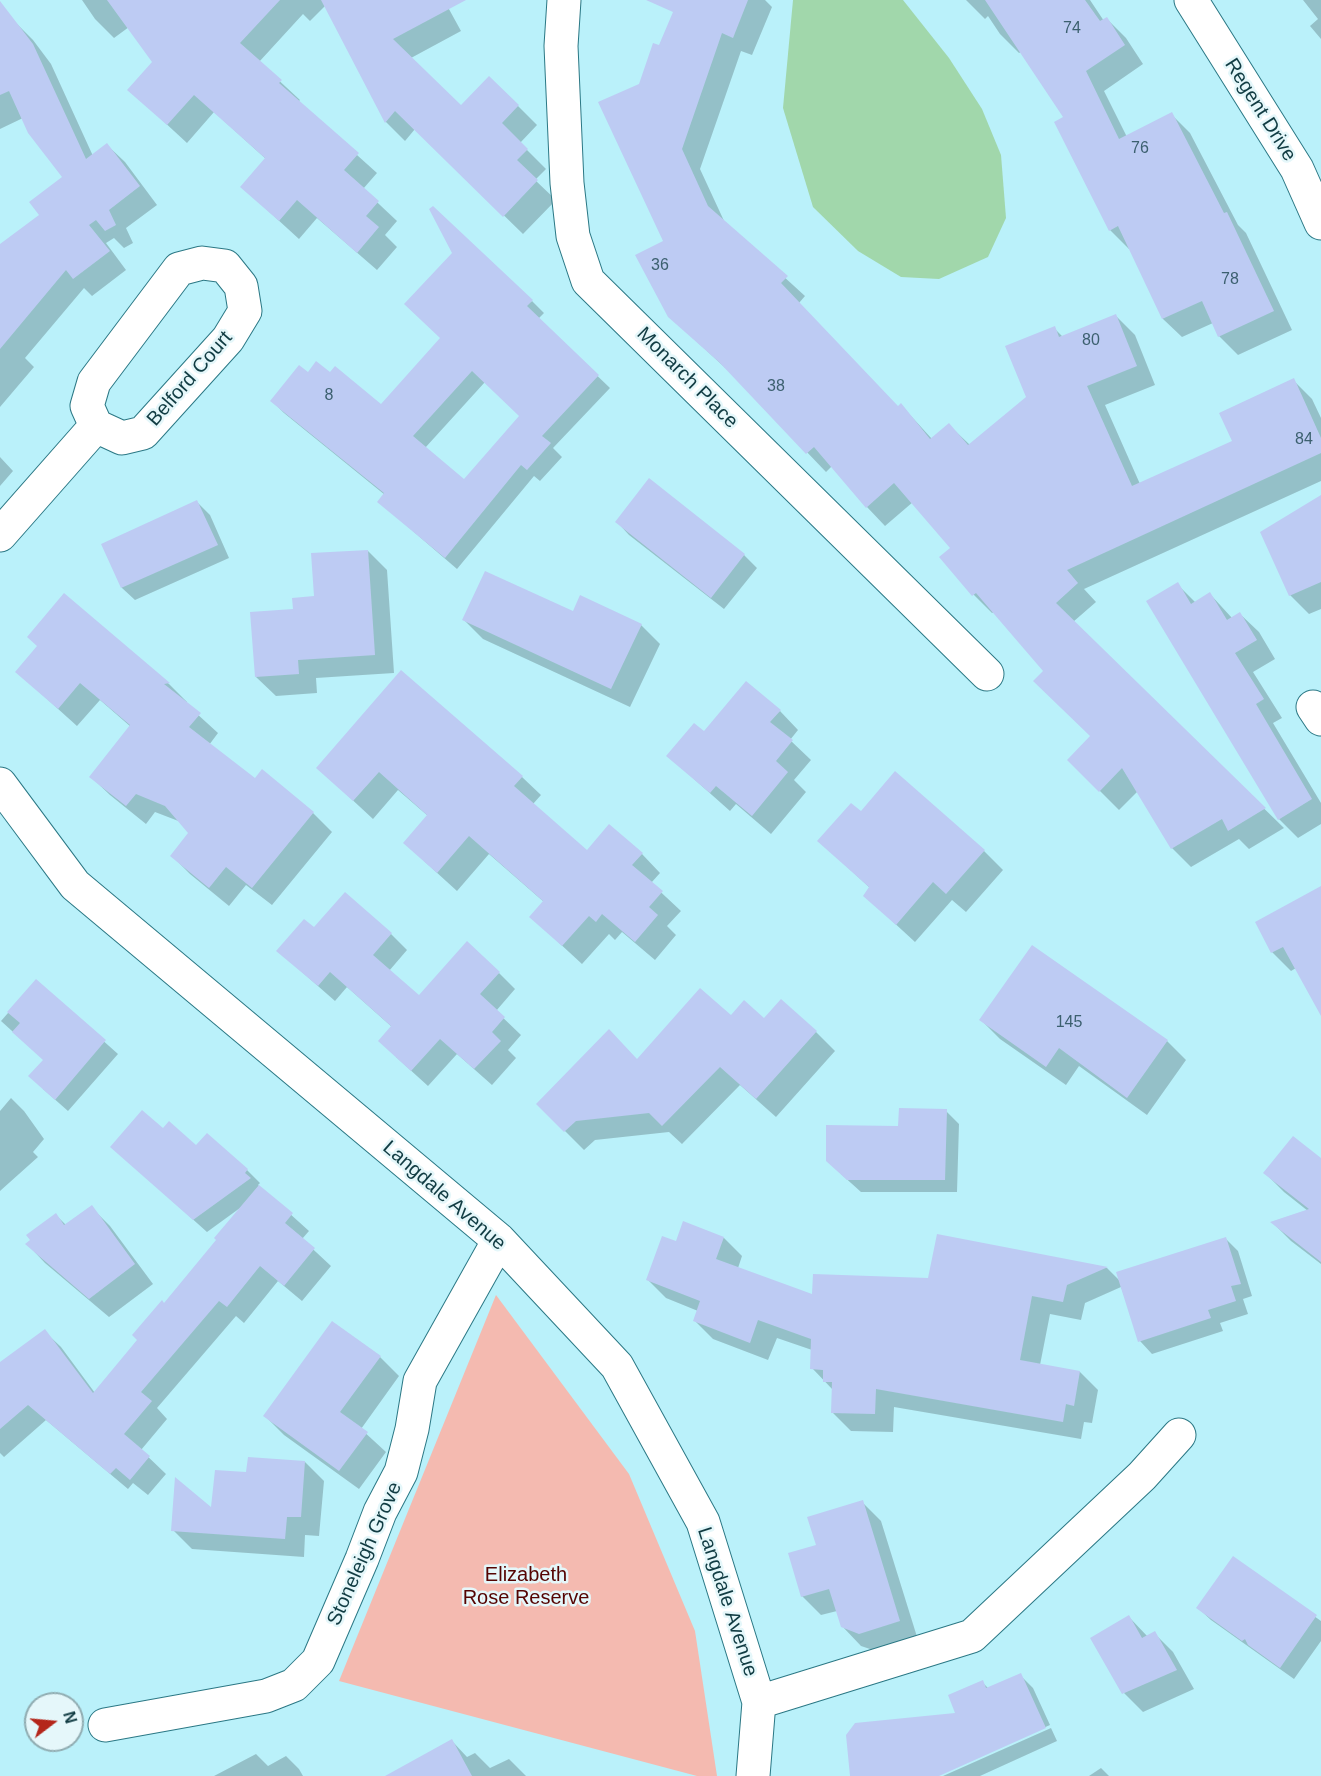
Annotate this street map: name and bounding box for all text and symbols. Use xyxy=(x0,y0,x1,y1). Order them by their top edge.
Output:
house number: 74 xyxy=(1063,19,1081,39)
street label: Regent Drive xyxy=(1219,54,1301,166)
house number: 76 xyxy=(1131,139,1149,159)
house number: 36 xyxy=(651,256,669,276)
house number: 78 xyxy=(1221,270,1239,290)
street label: Monarch Place xyxy=(631,322,743,434)
street label: Belford Court xyxy=(142,327,238,431)
house number: 80 xyxy=(1082,331,1100,351)
house number: 38 xyxy=(767,377,785,397)
house number: 8 xyxy=(325,386,333,406)
house number: 84 xyxy=(1295,430,1313,450)
house number: 145 xyxy=(1056,1013,1082,1033)
street label: Langdale Avenue xyxy=(378,1136,510,1256)
street label: Stoneleigh Grove xyxy=(323,1479,407,1629)
street label: Langdale Avenue xyxy=(692,1524,762,1680)
park label: Elizabeth Rose Reserve xyxy=(463,1563,589,1610)
north arrow xyxy=(24,1692,84,1752)
text: N xyxy=(60,1710,80,1725)

